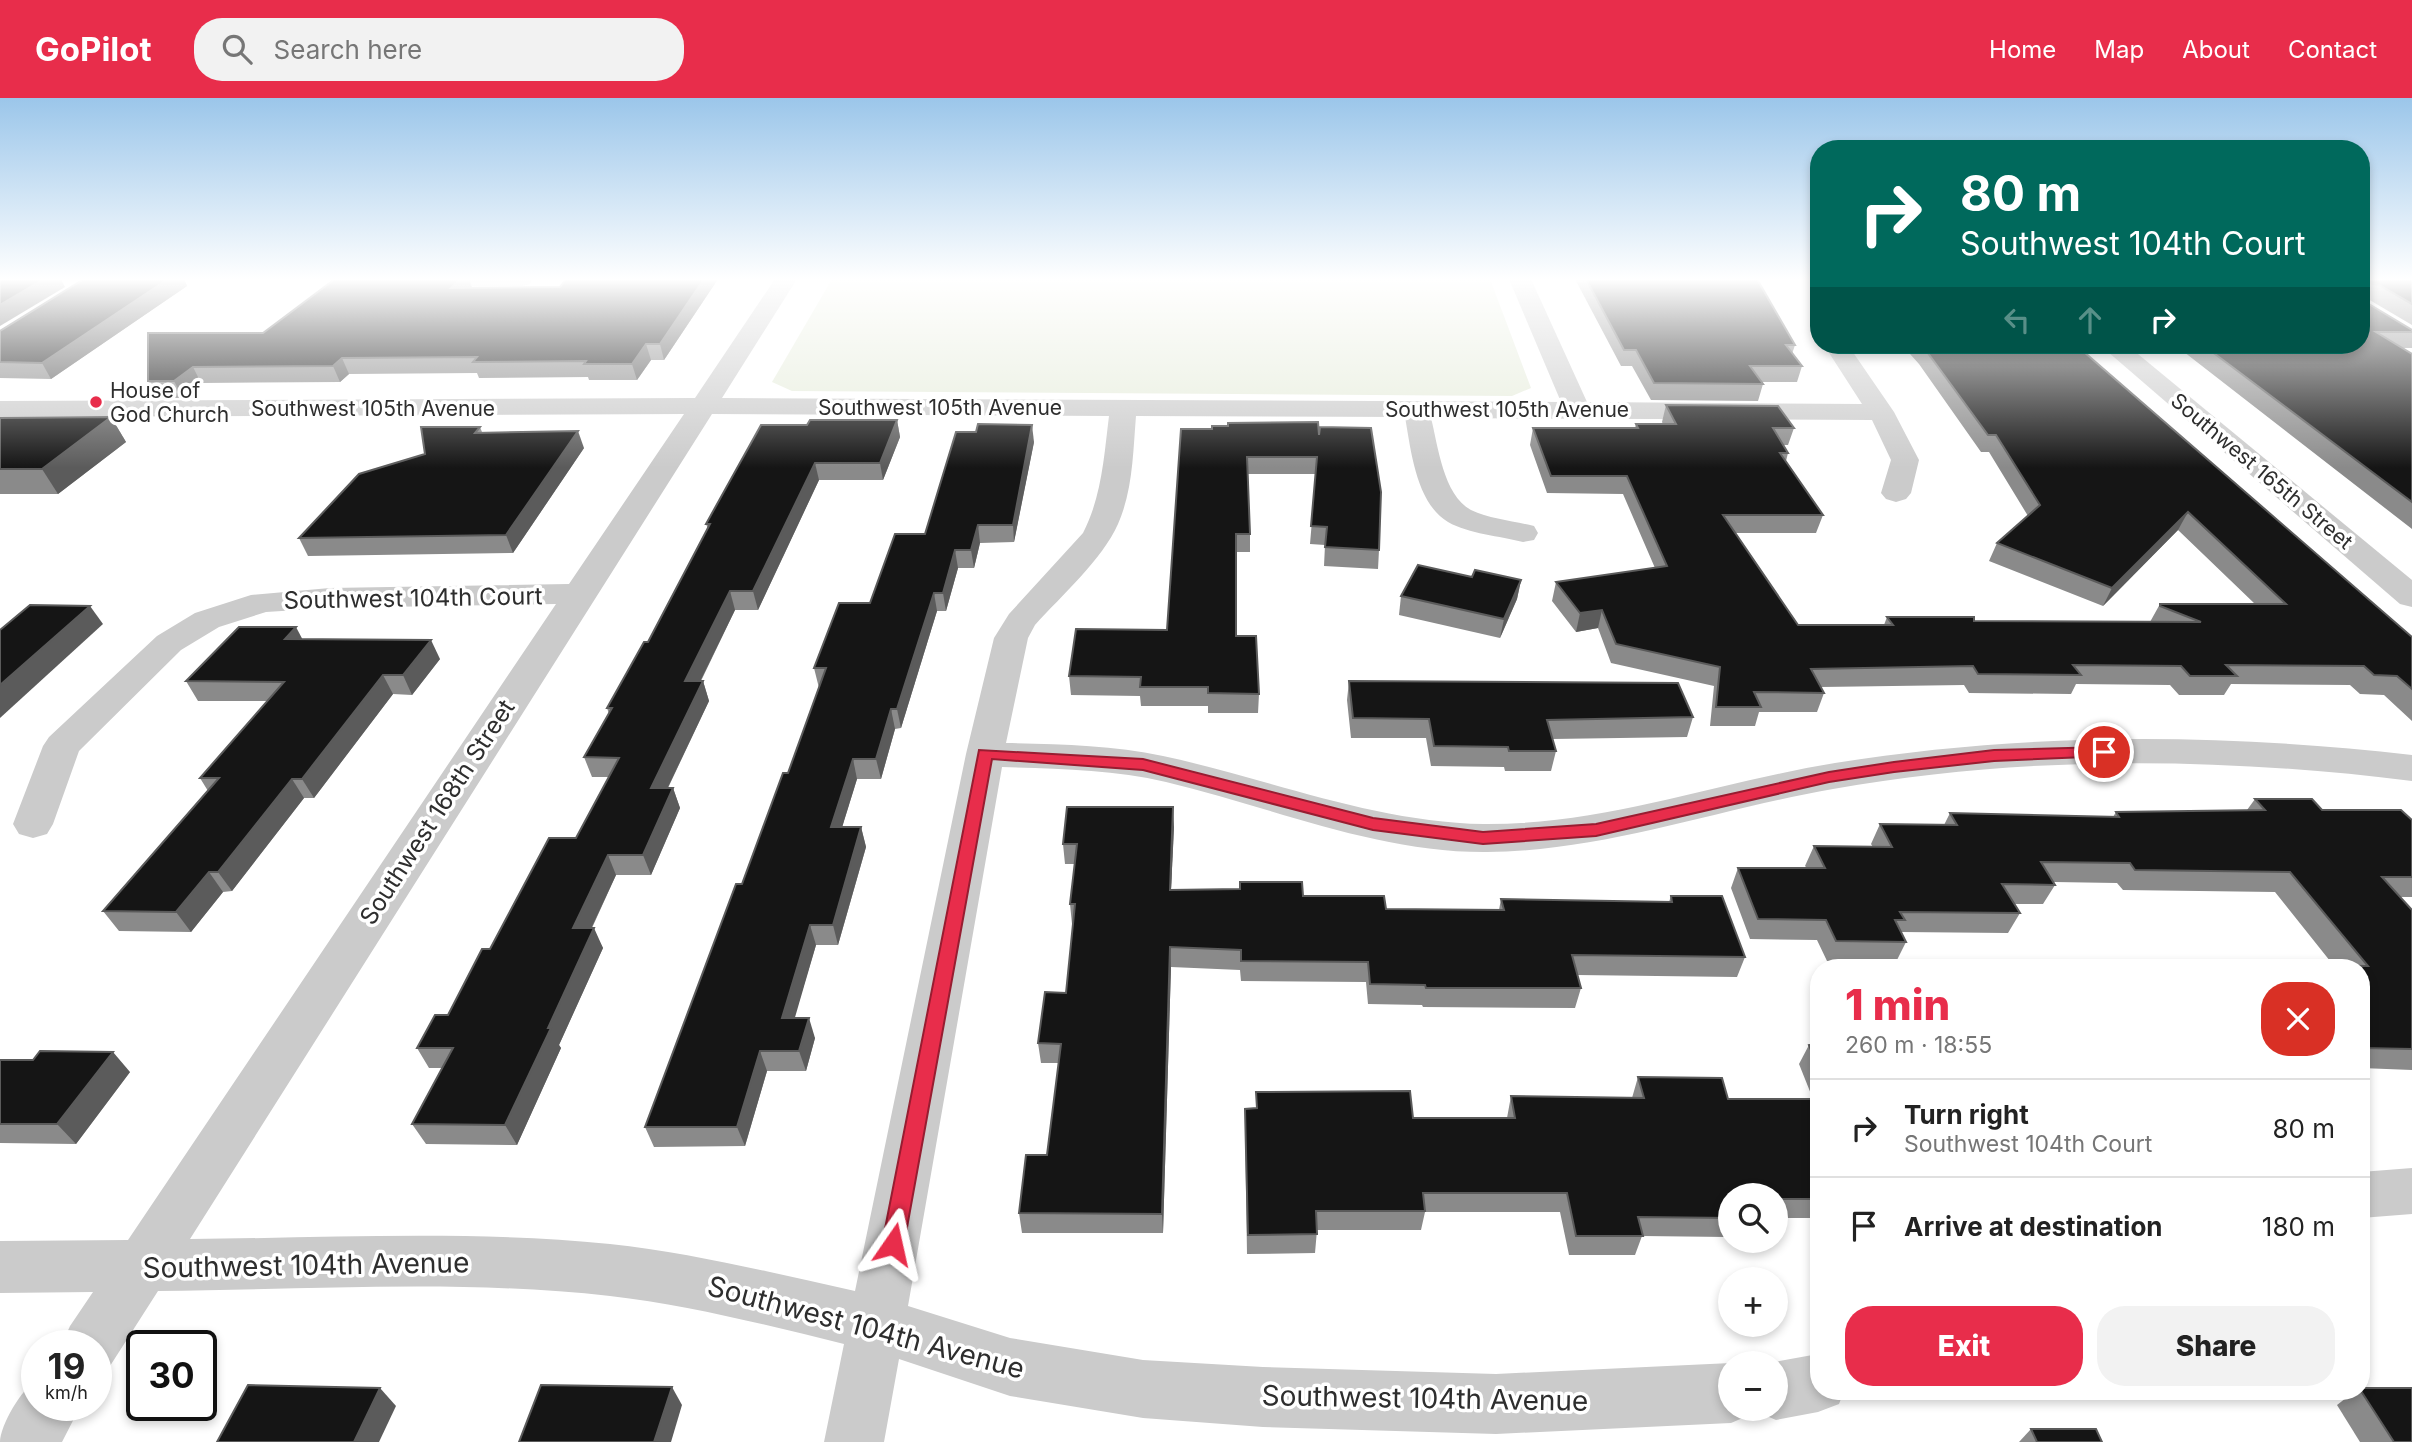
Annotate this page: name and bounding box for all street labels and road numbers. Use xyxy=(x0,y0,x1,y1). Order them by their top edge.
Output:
street label: Southwest 165th Street xyxy=(2166,388,2358,554)
street label: Southwest 105th Avenue xyxy=(818,395,1062,420)
street label: Southwest 105th Avenue xyxy=(251,396,495,421)
street label: Southwest 105th Avenue xyxy=(1385,397,1629,422)
street label: Southwest 104th Court xyxy=(283,581,543,615)
street label: Southwest 168th Street xyxy=(353,694,521,930)
street label: Southwest 104th Avenue xyxy=(142,1245,470,1285)
street label: Southwest 104th Avenue xyxy=(704,1268,1028,1386)
street label: Southwest 104th Avenue xyxy=(1261,1378,1589,1418)

